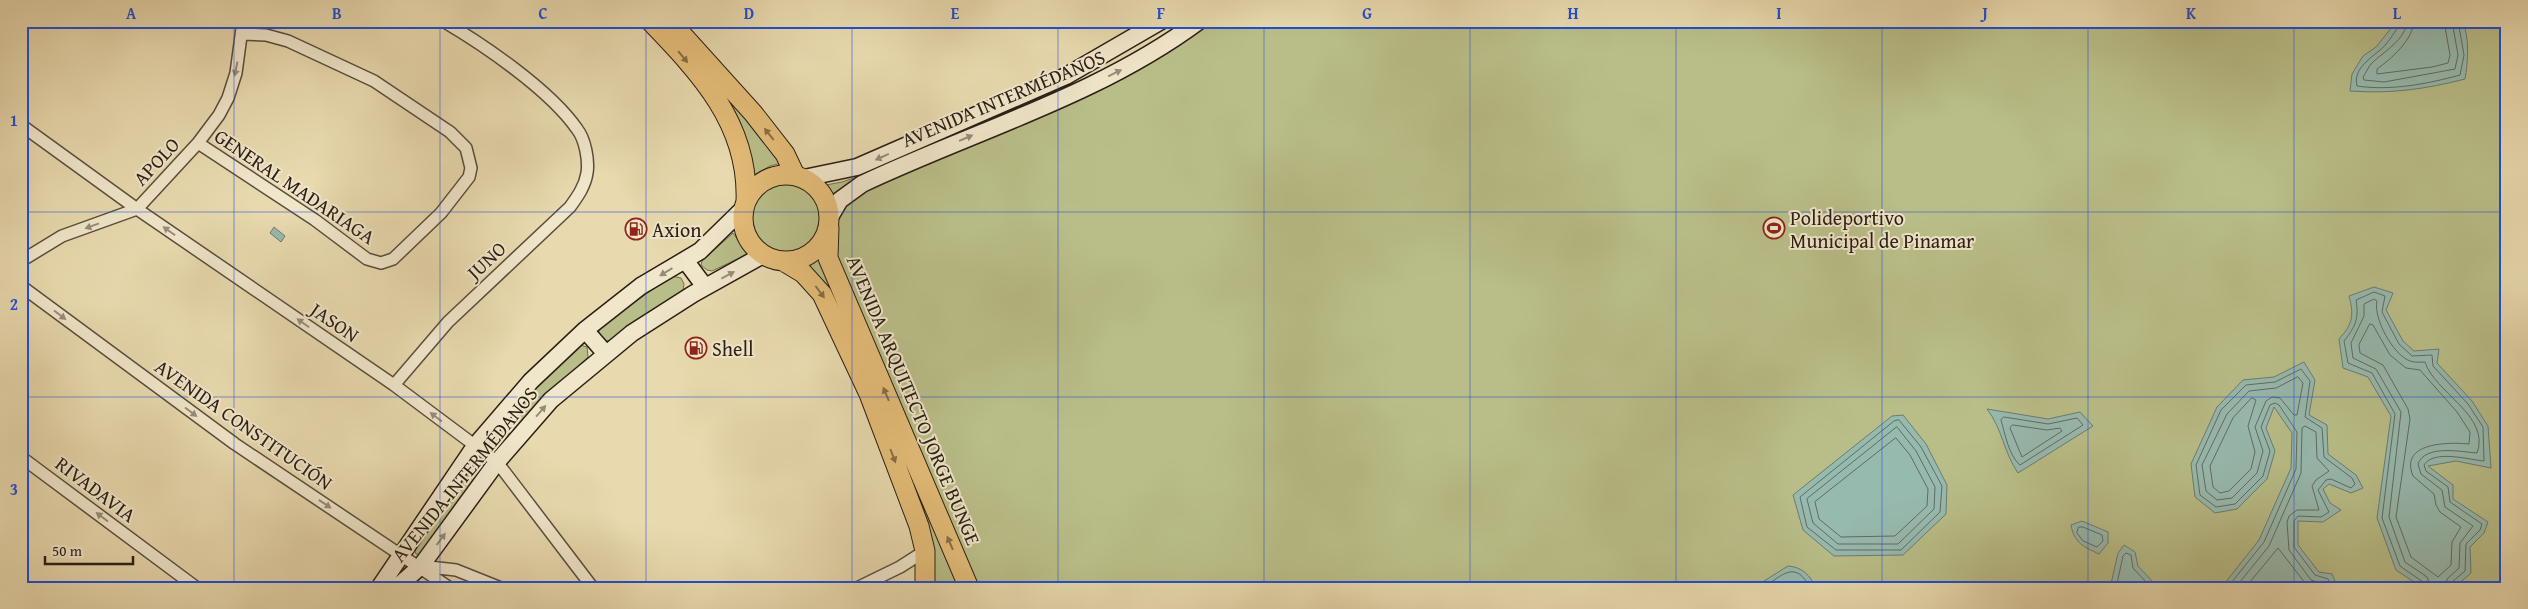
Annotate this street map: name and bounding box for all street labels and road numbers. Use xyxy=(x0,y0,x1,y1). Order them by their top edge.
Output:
street label: AVENIDA INTERMÉDANOS xyxy=(897,42,1109,154)
street label: GENERAL MADARIAGA xyxy=(209,121,381,251)
street label: APOLO xyxy=(126,130,186,192)
street label: JUNO xyxy=(458,234,512,288)
street label: AVENIDA ARQUITECTO JORGE BUNGE xyxy=(840,251,988,549)
street label: JASON xyxy=(302,293,365,349)
street label: AVENIDA CONSTITUCIÓN xyxy=(149,352,339,496)
street label: AVENIDA INTERMÉDANOS xyxy=(384,380,544,568)
street label: RIVADAVIA xyxy=(50,449,142,529)

